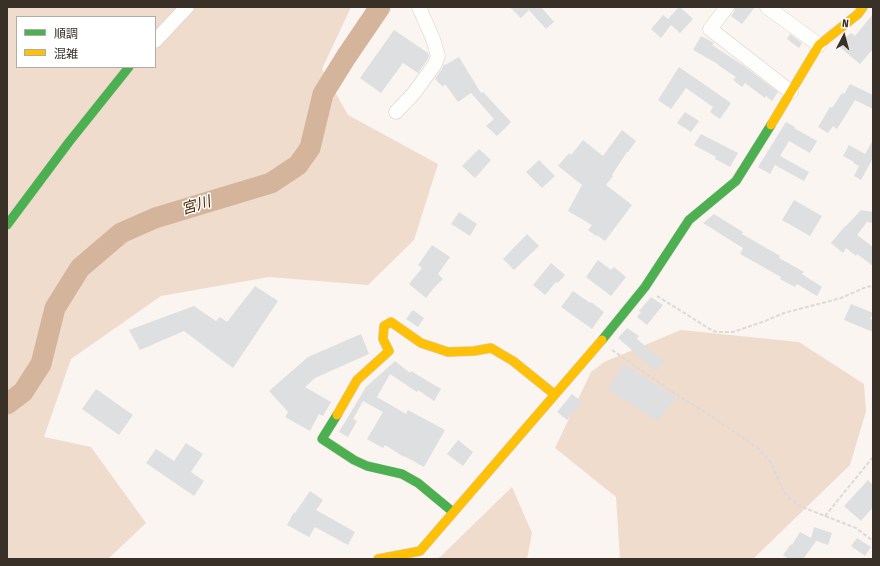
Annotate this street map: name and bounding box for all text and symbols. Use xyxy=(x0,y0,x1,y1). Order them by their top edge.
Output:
legend xyxy=(16,16,156,68)
north arrow xyxy=(824,16,864,56)
text: N xyxy=(841,17,849,30)
text: 順調 xyxy=(54,27,78,41)
text: 混雑 xyxy=(54,47,78,61)
water label: 宮川 xyxy=(179,193,213,219)

